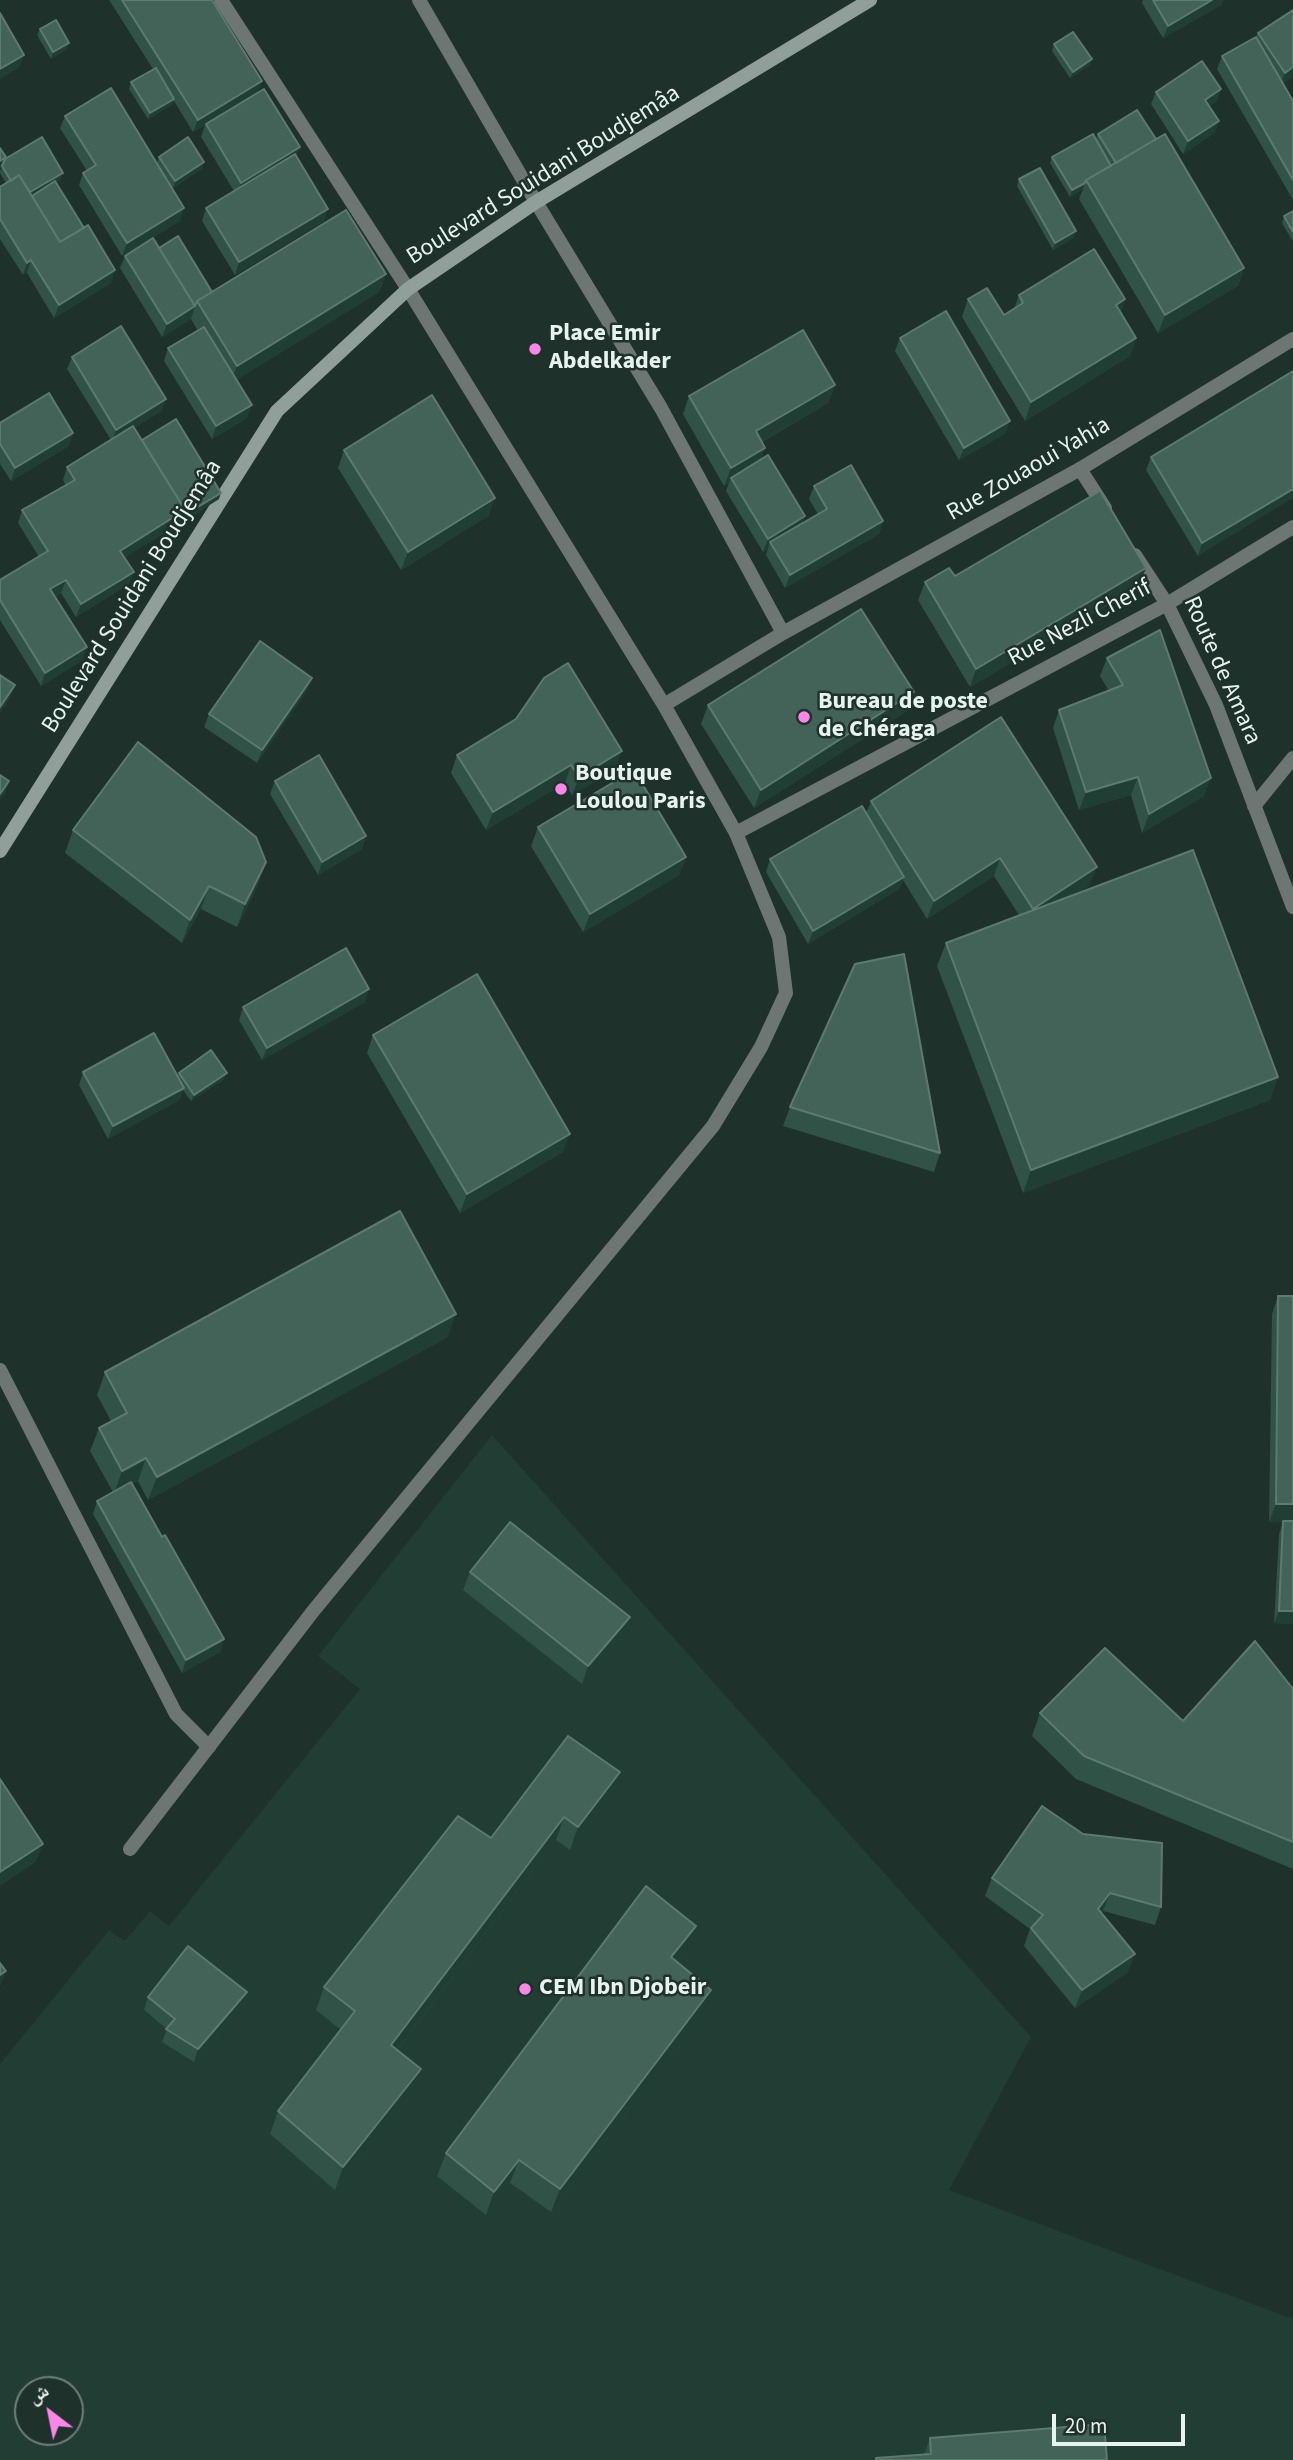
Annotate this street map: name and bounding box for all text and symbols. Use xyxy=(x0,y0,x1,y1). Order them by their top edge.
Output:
street label: Boulevard Souidani Boudjemâa xyxy=(402,80,686,272)
place label: Place Emir Abdelkader xyxy=(549,321,671,377)
marker: Place Emir Abdelkader xyxy=(527,341,543,357)
street label: Rue Zouaoui Yahia xyxy=(942,412,1116,528)
street label: Boulevard Souidani Boudjemâa xyxy=(37,455,229,739)
street label: Rue Nezli Cherif xyxy=(1004,574,1156,674)
street label: Route de Amara xyxy=(1176,593,1266,749)
place label: Bureau de poste de Chéraga xyxy=(818,689,988,745)
marker: Bureau de poste de Chéraga xyxy=(796,709,812,725)
place label: Boutique Loulou Paris xyxy=(575,761,706,817)
marker: Boutique Loulou Paris xyxy=(553,781,569,797)
place label: CEM Ibn Djobeir xyxy=(539,1975,706,2003)
marker: CEM Ibn Djobeir xyxy=(517,1981,533,1997)
north arrow xyxy=(14,2376,84,2446)
text: ش xyxy=(23,2378,54,2411)
scale bar xyxy=(1055,2400,1188,2444)
text: 20 m xyxy=(1065,2411,1107,2441)

